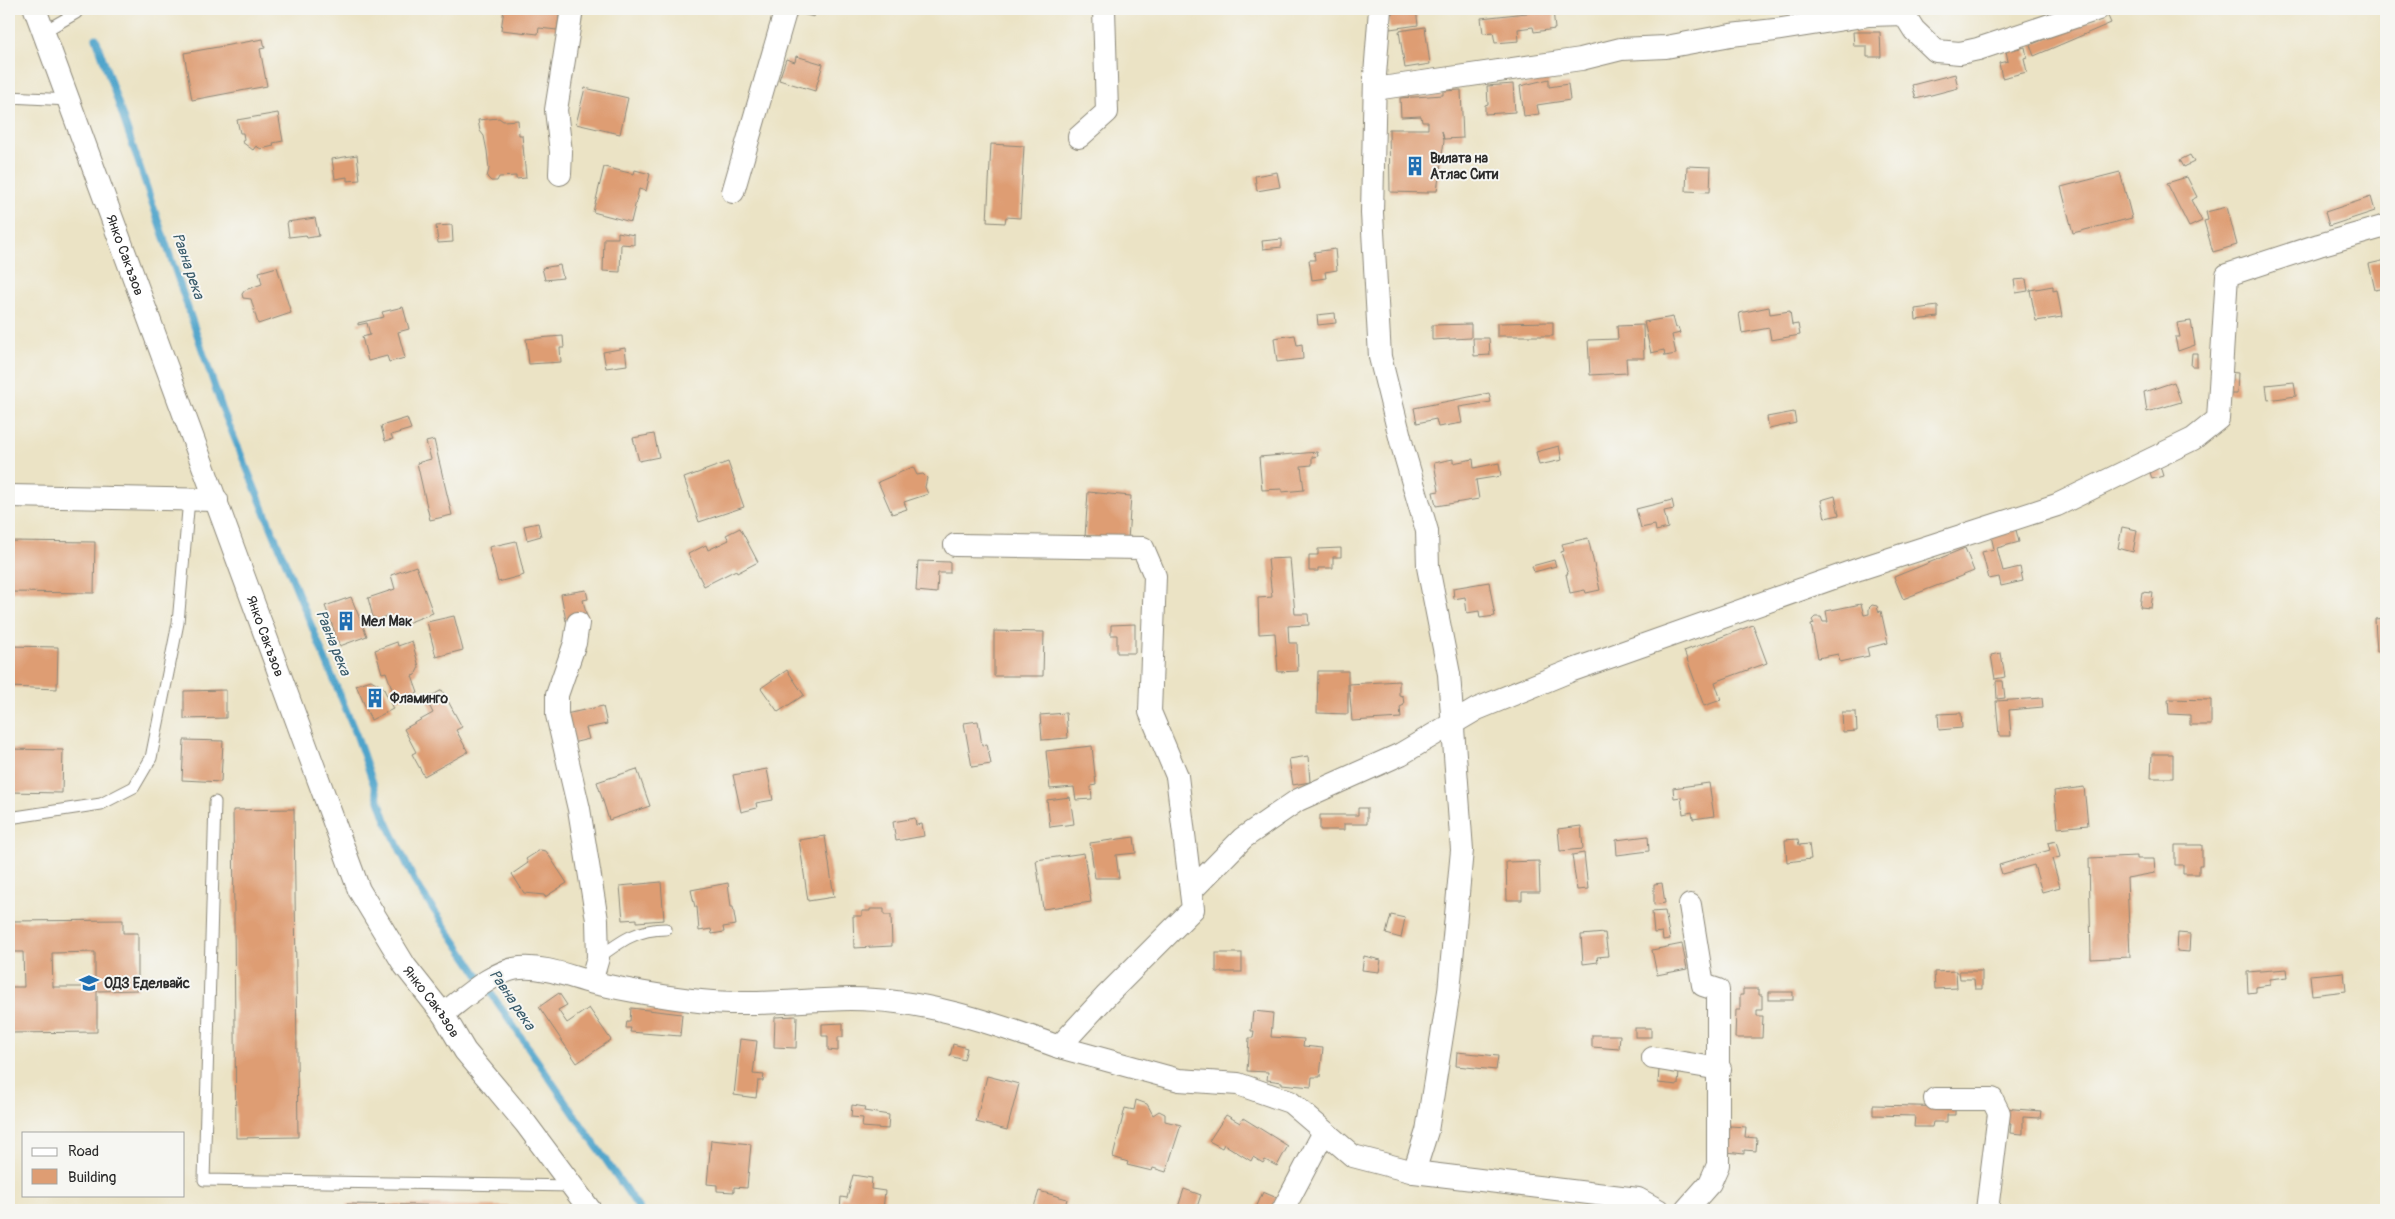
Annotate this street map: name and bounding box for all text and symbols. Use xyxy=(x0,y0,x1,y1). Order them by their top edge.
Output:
place label: Вилата на Атлас Сити xyxy=(1430,150,1499,183)
building icon: Вилата на Атлас Сити xyxy=(1404,155,1426,177)
street label: Янко Сакъзов xyxy=(103,212,148,298)
water label: Равна река xyxy=(168,230,209,303)
street label: Янко Сакъзов xyxy=(243,593,288,679)
water label: Равна река xyxy=(311,608,355,679)
building icon: Мел Мак xyxy=(335,610,357,632)
place label: Мел Мак xyxy=(361,613,412,630)
building icon: Фламинго xyxy=(364,687,386,709)
place label: Фламинго xyxy=(389,690,448,707)
street label: Янко Сакъзов xyxy=(400,962,464,1041)
water label: Равна река xyxy=(485,966,540,1035)
school or university icon: ОДЗ Еделвайс xyxy=(78,972,100,994)
place label: ОДЗ Еделвайс xyxy=(104,975,190,992)
legend xyxy=(22,1132,185,1196)
text: Road xyxy=(68,1142,99,1161)
text: Building xyxy=(68,1168,116,1187)

